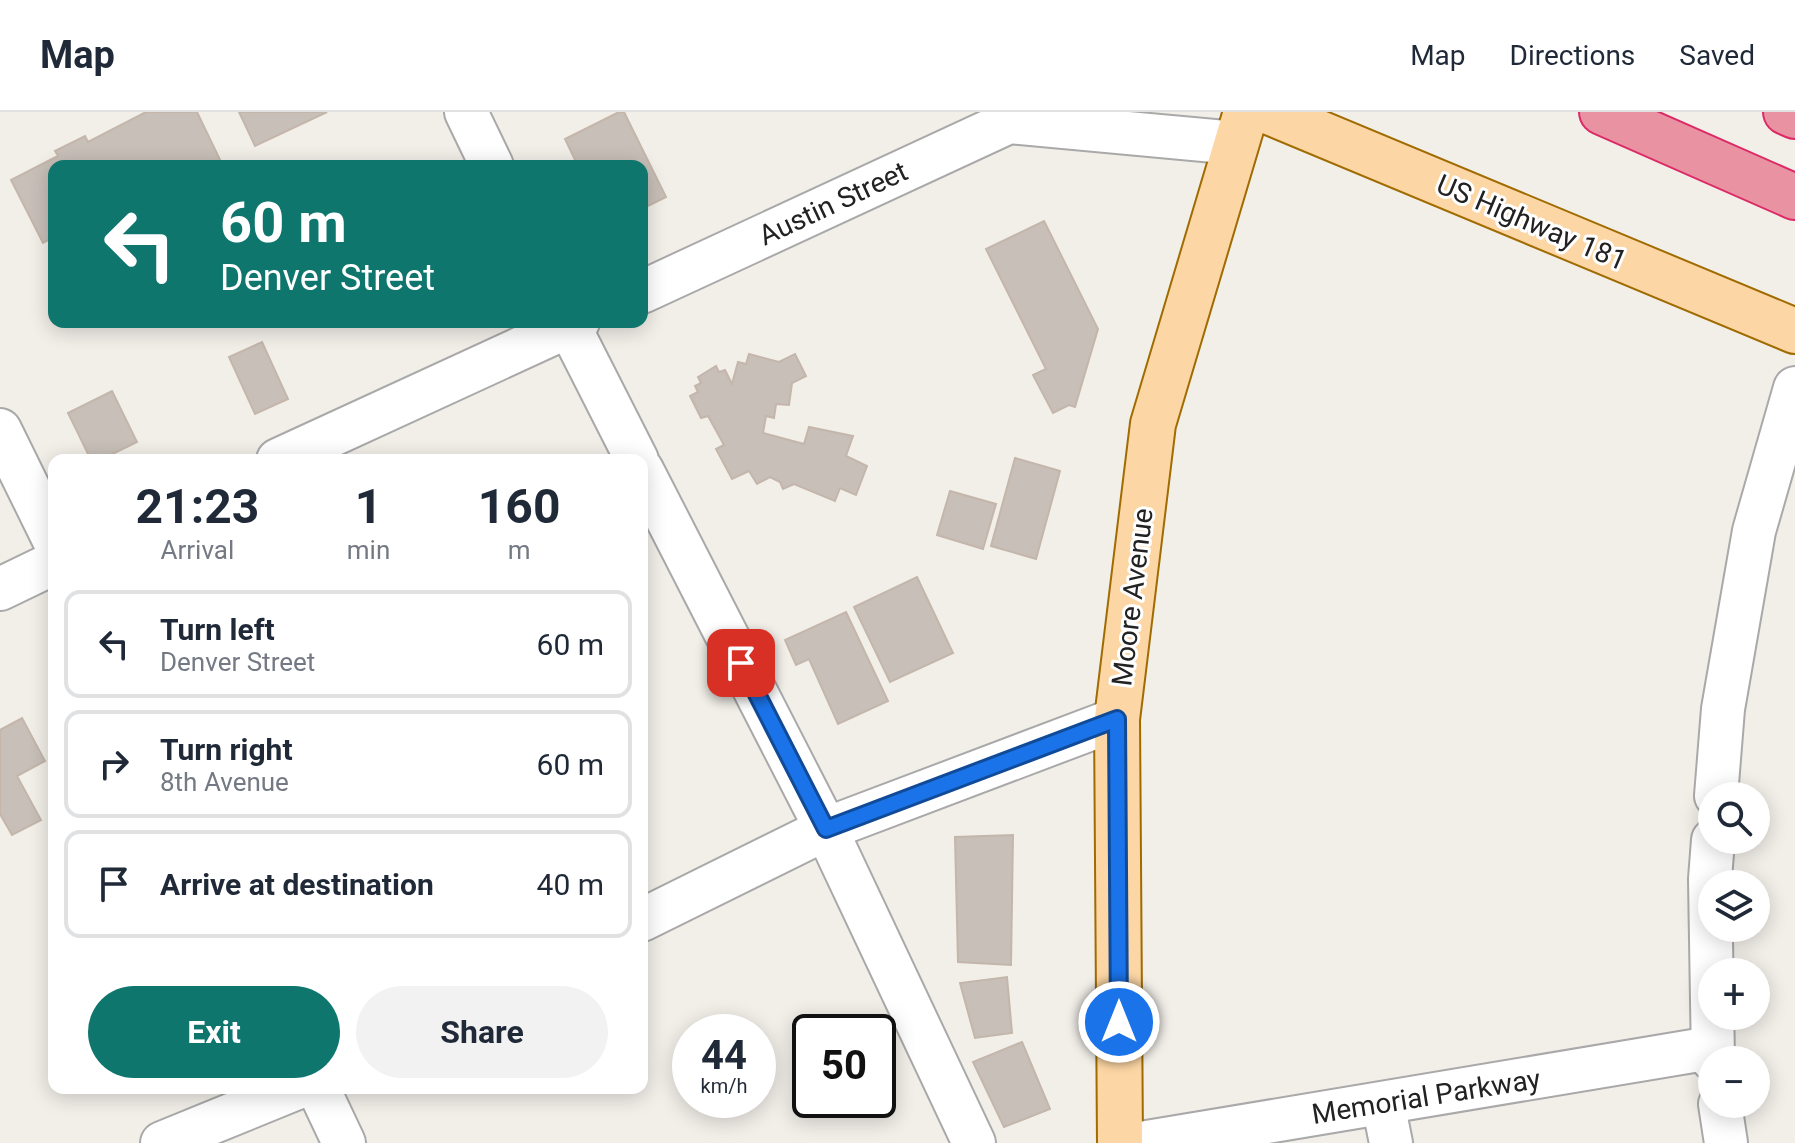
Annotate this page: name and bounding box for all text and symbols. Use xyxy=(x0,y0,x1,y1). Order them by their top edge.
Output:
text: Map xyxy=(40,33,115,77)
text: Map xyxy=(1410,39,1466,72)
text: Directions xyxy=(1510,39,1635,72)
text: Saved xyxy=(1679,39,1755,72)
street label: Austin Street xyxy=(754,155,913,252)
street label: US Highway 181 xyxy=(1432,168,1632,277)
text: 60 m xyxy=(220,190,347,256)
icon: left xyxy=(88,192,192,296)
text: Denver Street xyxy=(220,257,435,299)
text: 21:23 xyxy=(136,478,259,535)
text: 1 xyxy=(355,478,382,535)
text: 160 xyxy=(478,478,560,535)
street label: Moore Avenue xyxy=(1105,506,1160,688)
text: Arrival xyxy=(161,535,234,565)
text: min xyxy=(347,535,390,565)
text: m xyxy=(508,535,531,565)
text: Turn left xyxy=(160,612,275,647)
icon: left xyxy=(92,622,136,666)
text: 60 m xyxy=(537,627,604,662)
pin xyxy=(707,629,775,697)
icon: arrive xyxy=(719,641,763,685)
text: Denver Street xyxy=(160,647,315,677)
text: Turn right xyxy=(160,732,293,767)
icon: right xyxy=(92,742,136,786)
text: 60 m xyxy=(537,747,604,782)
text: 8th Avenue xyxy=(160,767,289,797)
map controls xyxy=(1698,782,1770,1118)
button: search xyxy=(1698,782,1770,854)
icon: arrive xyxy=(92,862,136,906)
text: Arrive at destination xyxy=(160,867,434,902)
text: 40 m xyxy=(537,867,604,902)
button: layers xyxy=(1698,870,1770,942)
button: + xyxy=(1698,958,1770,1030)
position arrow xyxy=(1077,980,1161,1064)
button: Exit xyxy=(88,986,340,1078)
button: Share xyxy=(356,986,608,1078)
speed limit sign: 50 xyxy=(792,1014,896,1118)
text: 44 xyxy=(701,1032,747,1079)
button: − xyxy=(1698,1046,1770,1118)
street label: Memorial Parkway xyxy=(1309,1062,1543,1131)
text: km/h xyxy=(701,1074,747,1098)

